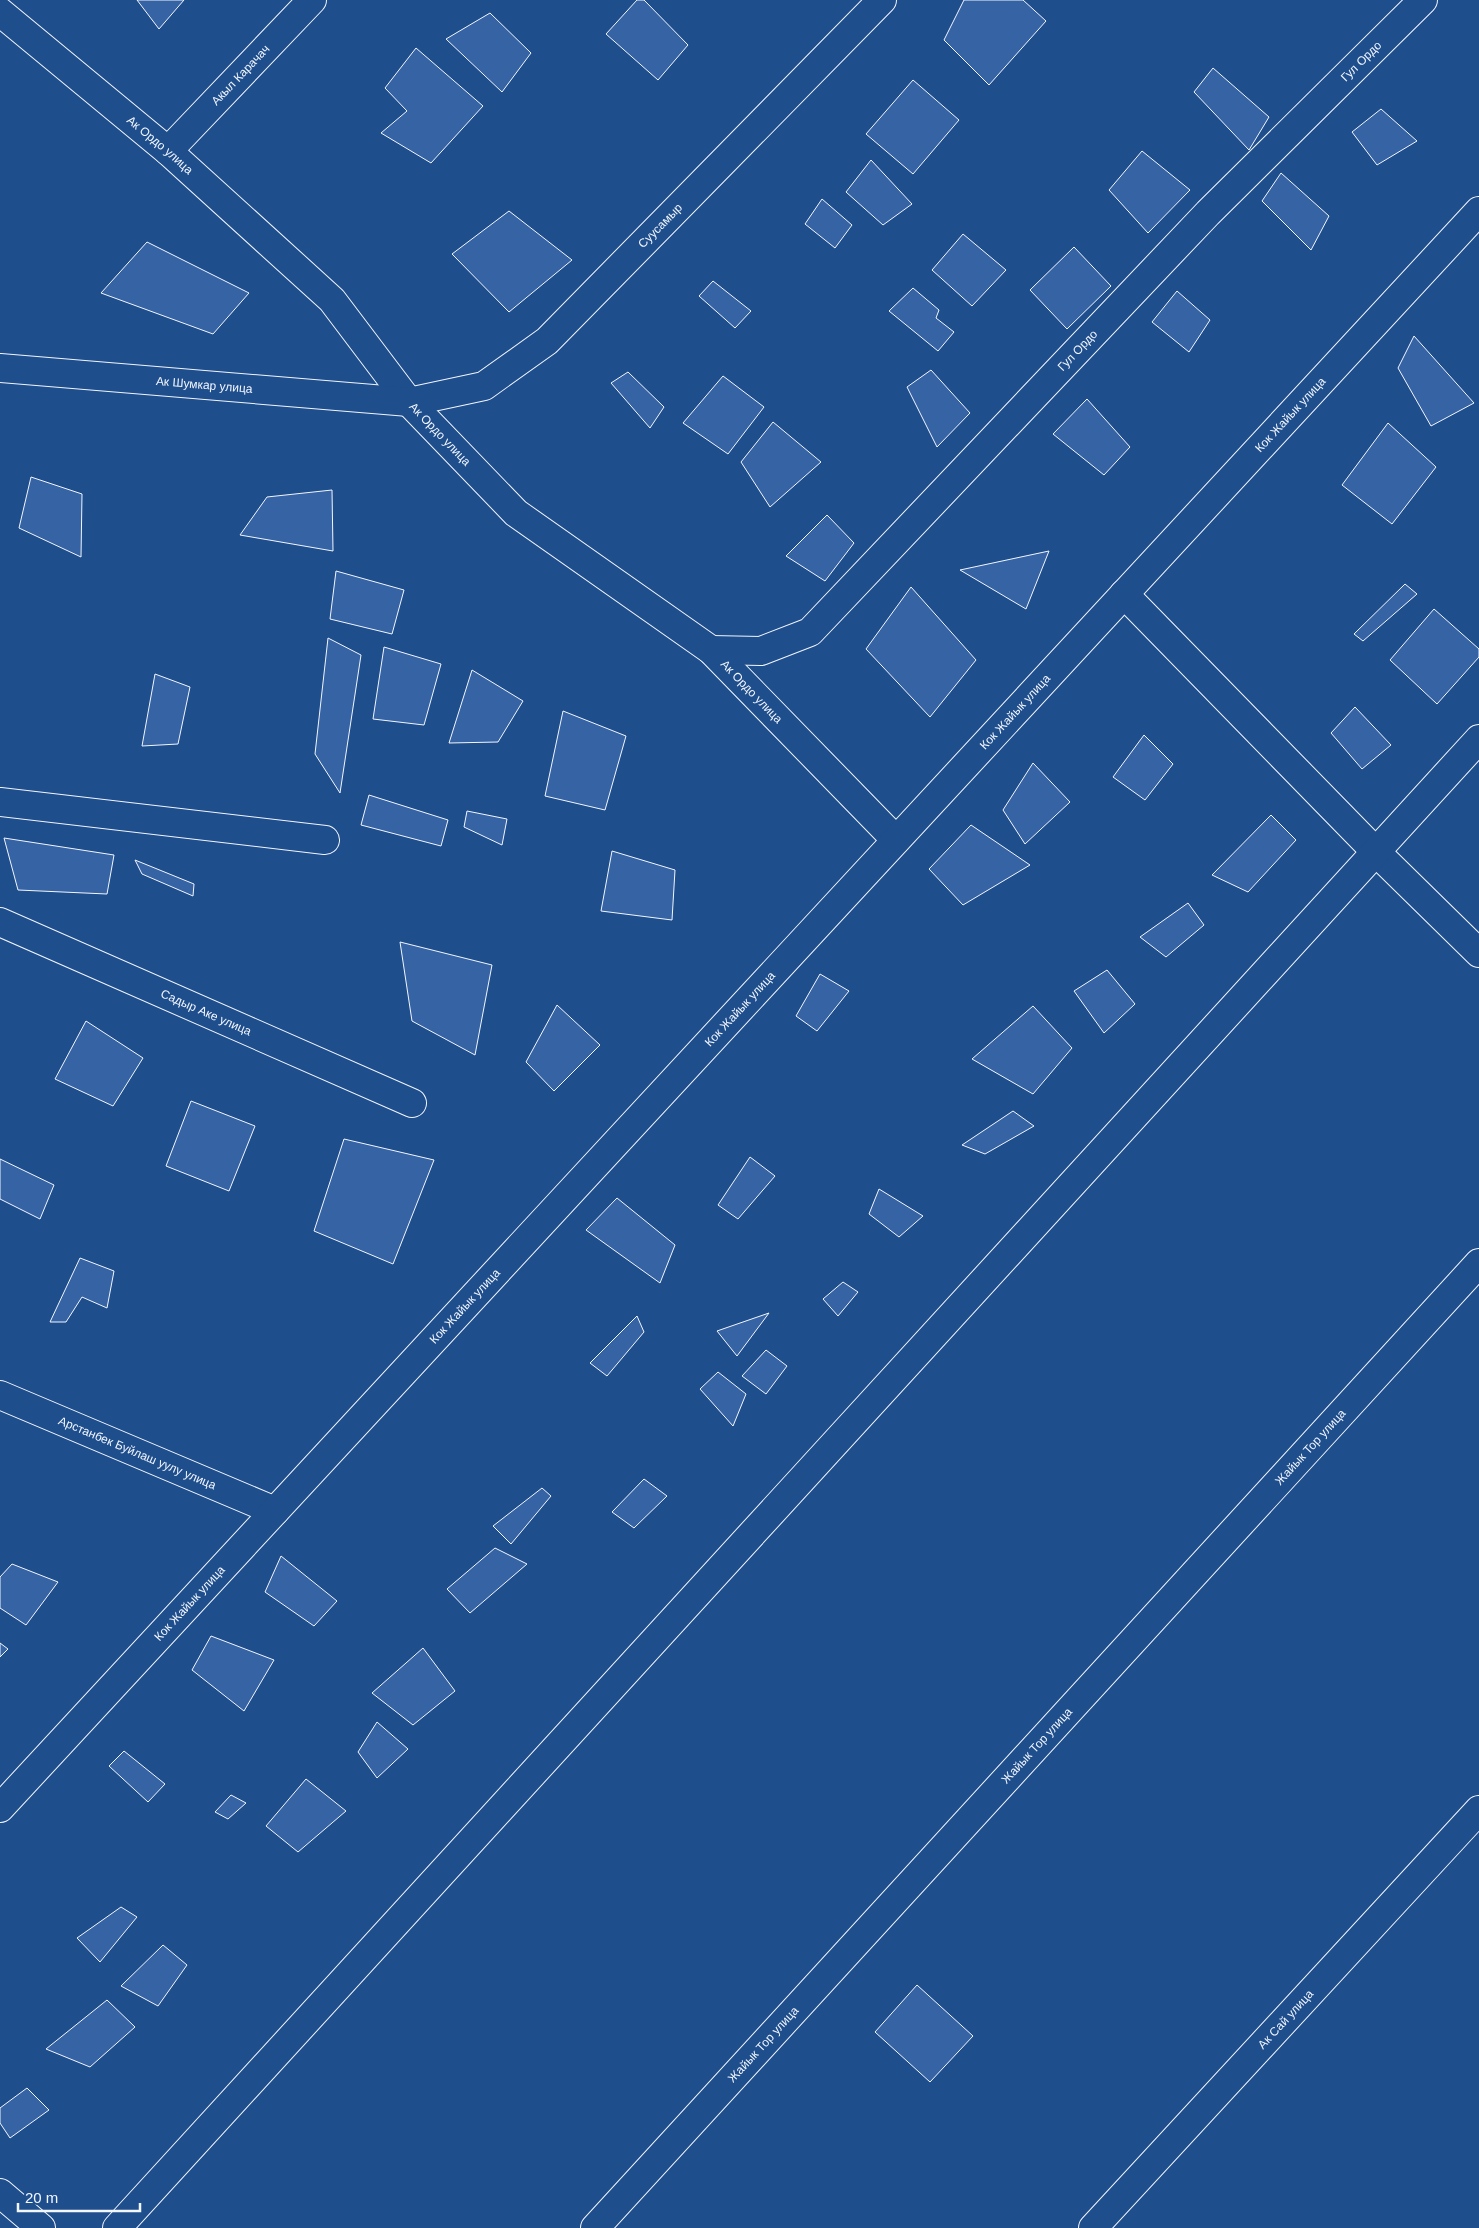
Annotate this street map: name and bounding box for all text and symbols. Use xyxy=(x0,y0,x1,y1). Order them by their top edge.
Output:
street label: Гул Ордо xyxy=(1338,38,1384,84)
street label: Акыл Карачач xyxy=(208,42,272,108)
street label: Ак Ордо улица xyxy=(124,113,196,177)
street label: Суусамыр xyxy=(635,200,685,251)
street label: Гул Ордо xyxy=(1055,327,1100,374)
street label: Ак Шумкар улица xyxy=(155,374,254,396)
street label: Кок Жайык улица xyxy=(1252,374,1329,455)
street label: Ак Ордо улица xyxy=(406,400,474,469)
street label: Ак Ордо улица xyxy=(718,657,786,726)
street label: Кок Жайык улица xyxy=(977,671,1053,752)
street label: Кок Жайык улица xyxy=(702,968,778,1049)
street label: Садыр Аке улица xyxy=(158,986,254,1039)
street label: Кок Жайык улица xyxy=(427,1266,503,1347)
street label: Жайык Тор улица xyxy=(1272,1406,1349,1488)
street label: Арстанбек Буйлаш уулу улица xyxy=(56,1414,218,1492)
street label: Кок Жайык улица xyxy=(151,1563,228,1644)
street label: Жайык Тор улица xyxy=(999,1705,1075,1787)
street label: Ак Сай улица xyxy=(1255,1987,1317,2052)
street label: Жайык Тор улица xyxy=(725,2003,802,2085)
scale bar xyxy=(18,2180,140,2212)
text: 20 m xyxy=(25,2189,58,2206)

